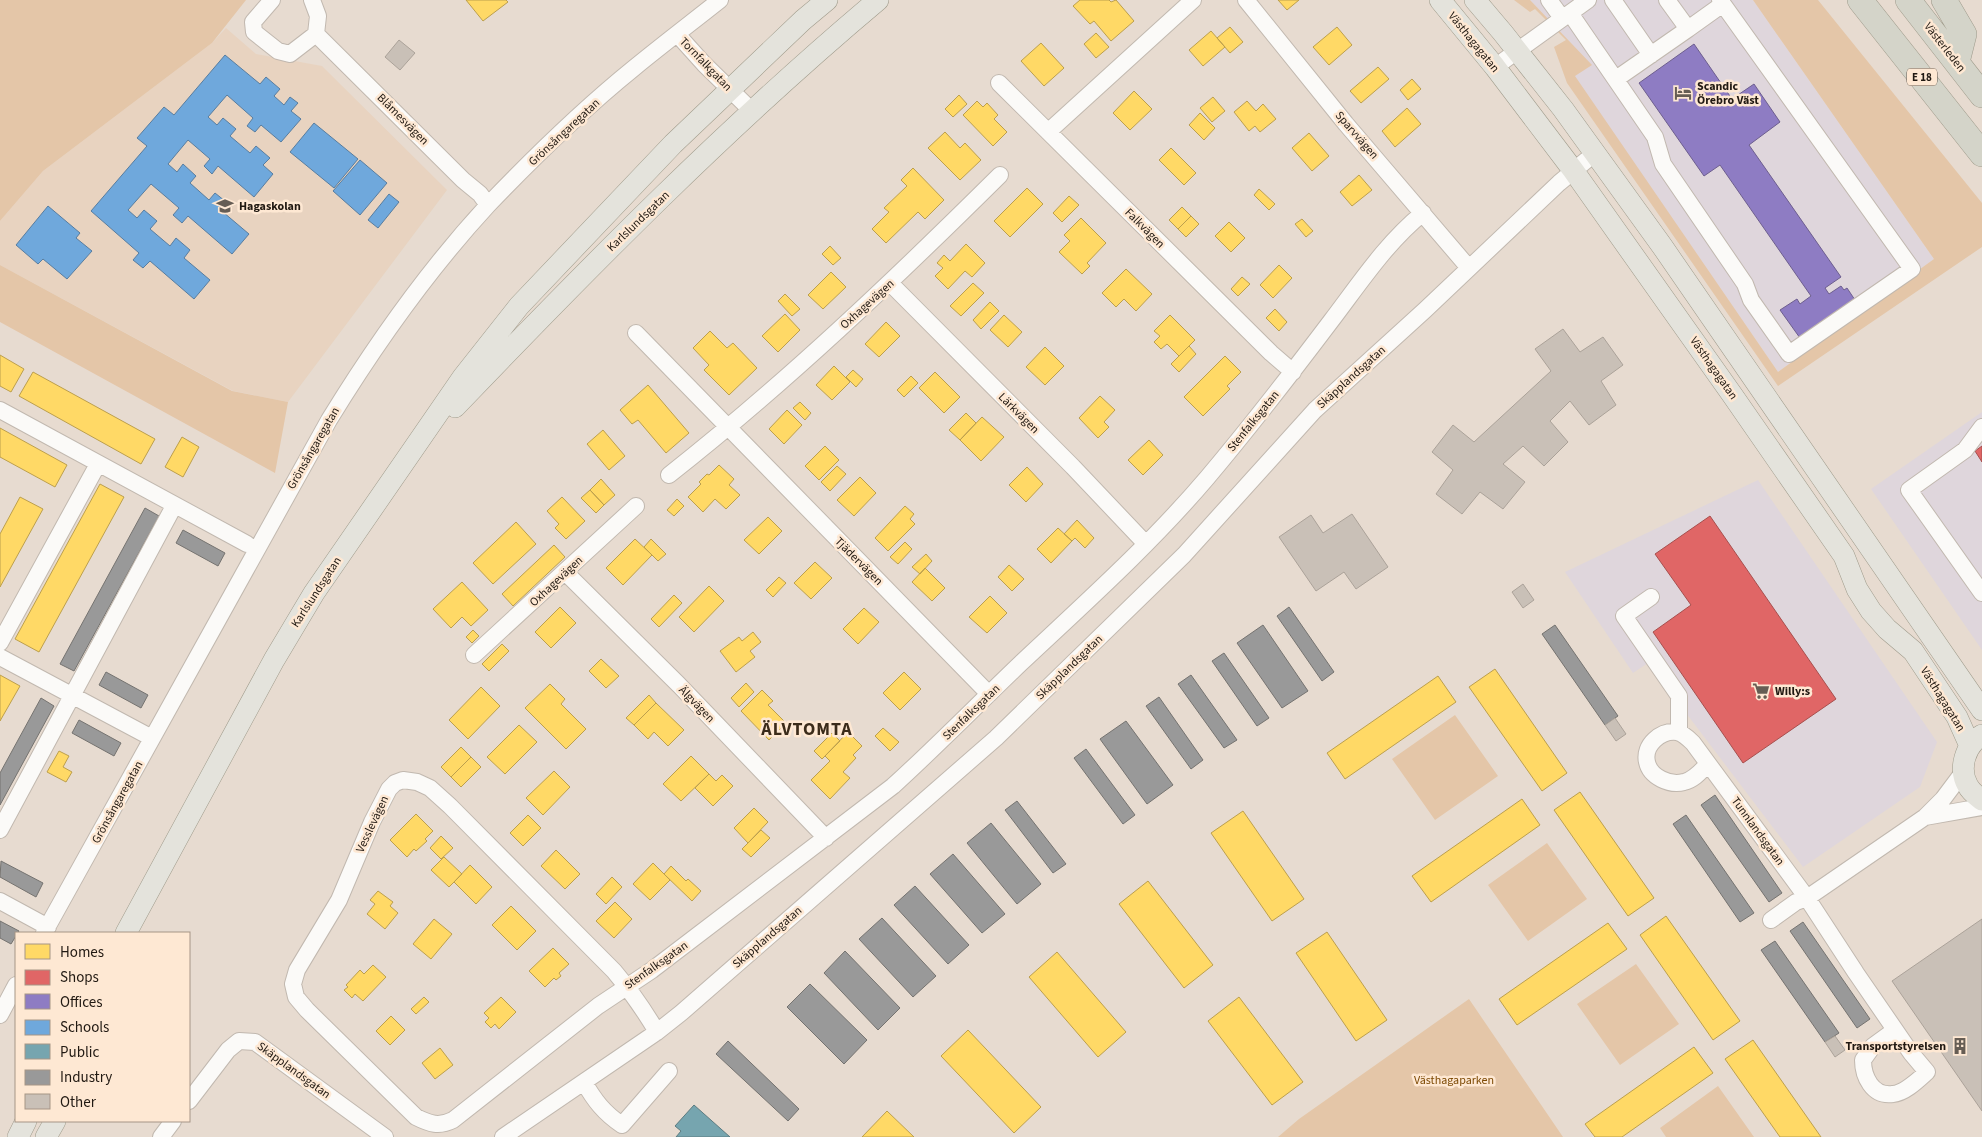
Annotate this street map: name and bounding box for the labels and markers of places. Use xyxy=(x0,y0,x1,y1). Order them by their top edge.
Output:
place label: Scandic Örebro Väst xyxy=(1697,78,1759,109)
hotel icon: Scandic Örebro Väst xyxy=(1673,83,1693,103)
school or university icon: Hagaskolan xyxy=(215,196,235,216)
place label: Hagaskolan xyxy=(239,198,301,215)
supermarket icon: Willy:s xyxy=(1751,681,1771,701)
place label: Willy:s xyxy=(1775,683,1810,700)
building icon: Transportstyrelsen xyxy=(1950,1036,1970,1056)
place label: Transportstyrelsen xyxy=(1845,1038,1946,1055)

